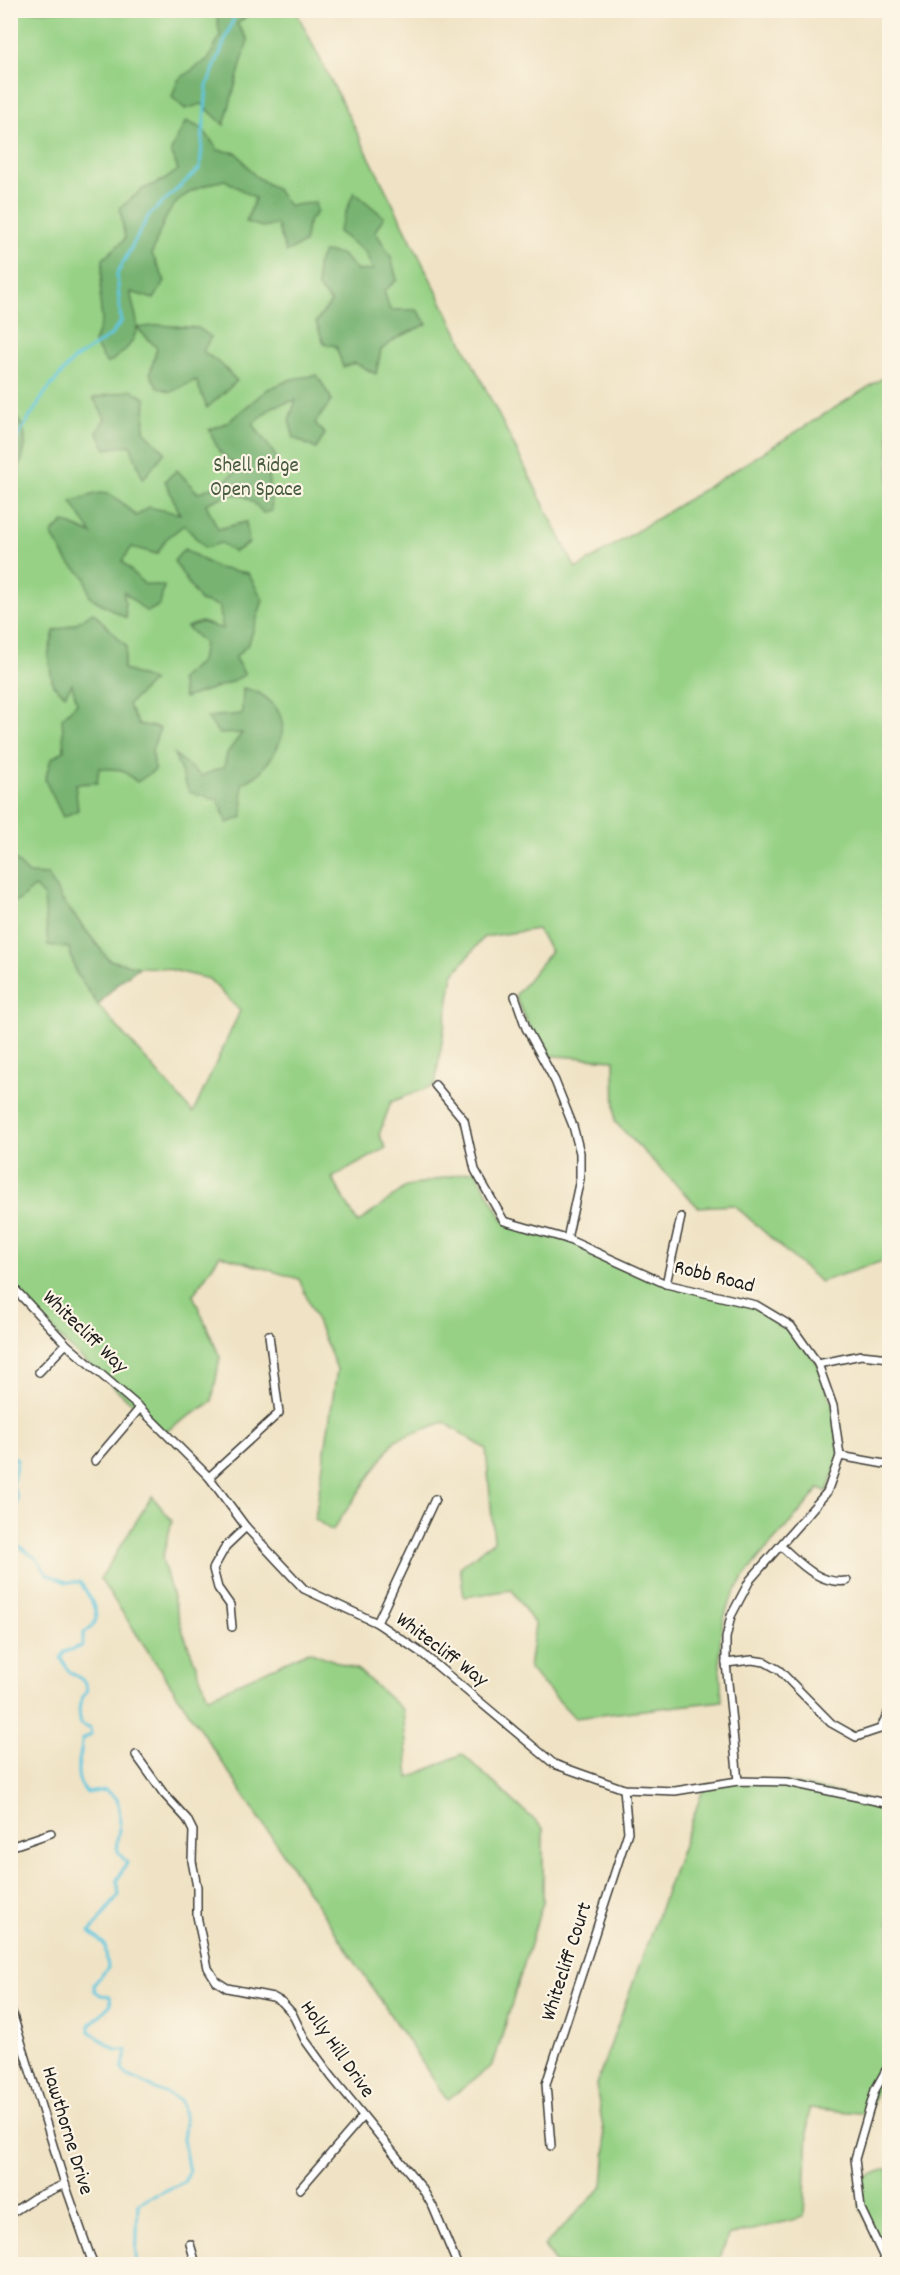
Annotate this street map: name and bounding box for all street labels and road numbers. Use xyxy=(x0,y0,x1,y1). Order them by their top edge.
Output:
street label: Robb Road xyxy=(671,1254,757,1302)
street label: Whitecliff Way xyxy=(34,1284,134,1382)
street label: Whitecliff Way xyxy=(388,1606,494,1696)
street label: Whitecliff Court xyxy=(535,1899,601,2025)
street label: Holly Hill Drive xyxy=(291,1995,381,2105)
street label: Hawthorne Drive xyxy=(32,2063,100,2199)

